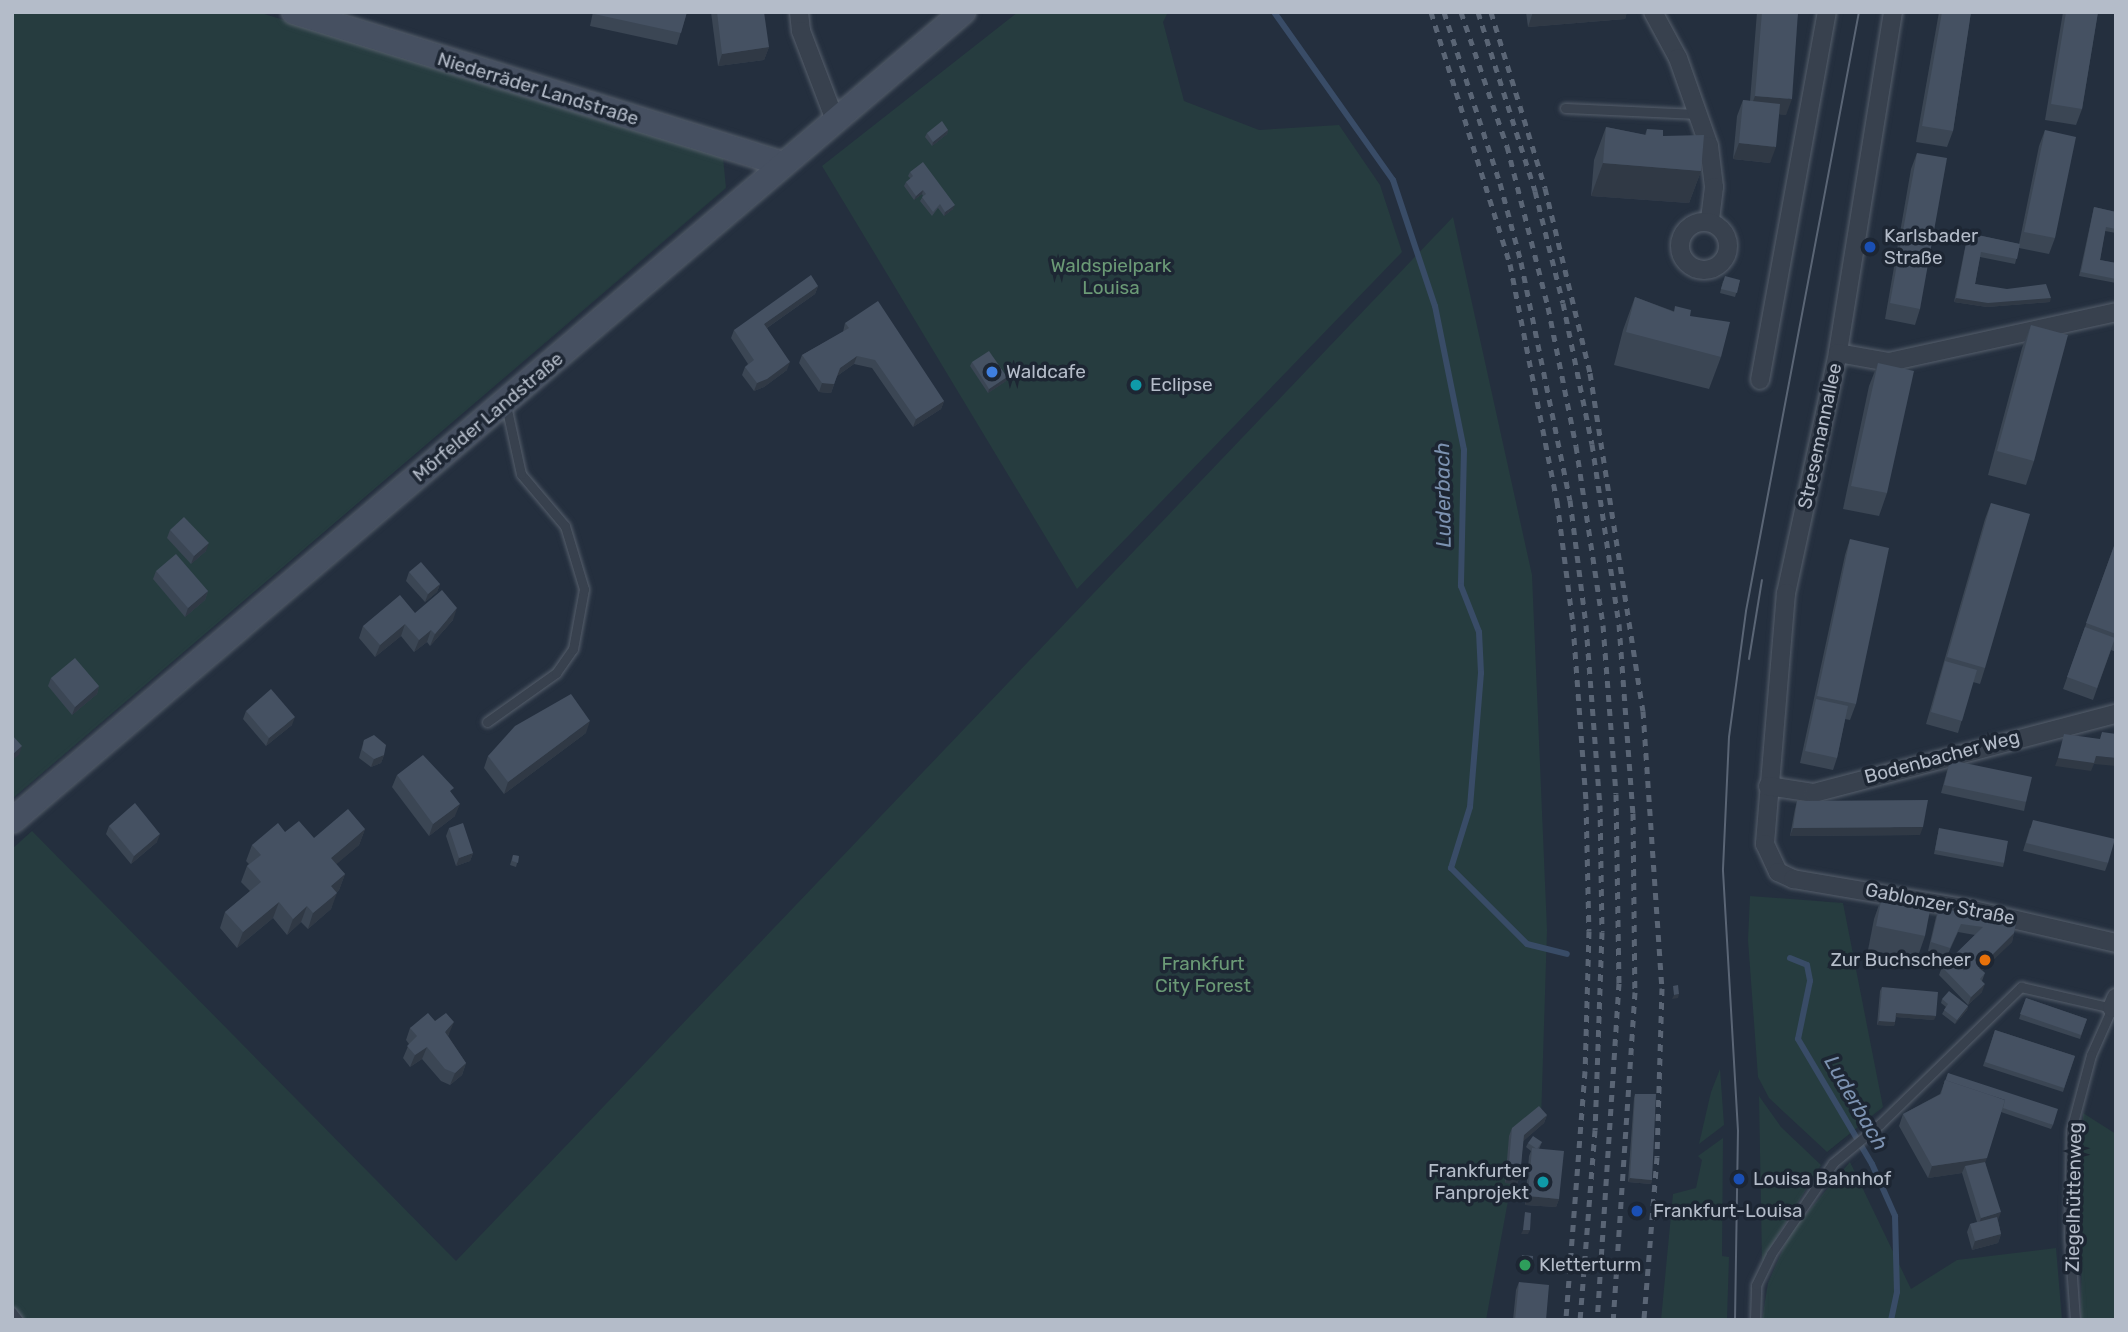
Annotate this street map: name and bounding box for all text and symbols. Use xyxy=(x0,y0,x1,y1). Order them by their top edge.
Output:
street label: Niederräder Landstraße xyxy=(435,47,641,131)
place label: Karlsbader Straße xyxy=(1884,225,1978,269)
marker: Karlsbader Straße xyxy=(1862,239,1878,255)
park label: Waldspielpark Louisa xyxy=(1051,255,1171,299)
street label: Mörfelder Landstraße xyxy=(408,347,568,487)
place label: Waldcafe xyxy=(1006,361,1086,383)
street label: Stresemannallee xyxy=(1793,361,1847,511)
marker: Waldcafe xyxy=(984,364,1000,380)
place label: Eclipse xyxy=(1150,374,1213,396)
marker: Eclipse xyxy=(1128,377,1144,393)
water label: Luderbach xyxy=(1429,442,1457,548)
street label: Bodenbacher Weg xyxy=(1862,725,2022,789)
street label: Gablonzer Straße xyxy=(1863,878,2017,930)
place label: Zur Buchscheer xyxy=(1830,949,1971,971)
marker: Zur Buchscheer xyxy=(1977,952,1993,968)
park label: Frankfurt City Forest xyxy=(1155,953,1251,997)
water label: Luderbach xyxy=(1819,1051,1893,1155)
street label: Ziegelhüttenweg xyxy=(2061,1122,2087,1272)
place label: Frankfurter Fanprojekt xyxy=(1428,1160,1529,1204)
place label: Louisa Bahnhof xyxy=(1753,1168,1891,1190)
marker: Louisa Bahnhof xyxy=(1731,1171,1747,1187)
marker: Frankfurter Fanprojekt xyxy=(1535,1174,1551,1190)
place label: Frankfurt-Louisa xyxy=(1653,1200,1803,1222)
marker: Frankfurt-Louisa xyxy=(1627,1201,1647,1221)
place label: Kletterturm xyxy=(1539,1254,1641,1276)
marker: Kletterturm xyxy=(1517,1257,1533,1273)

